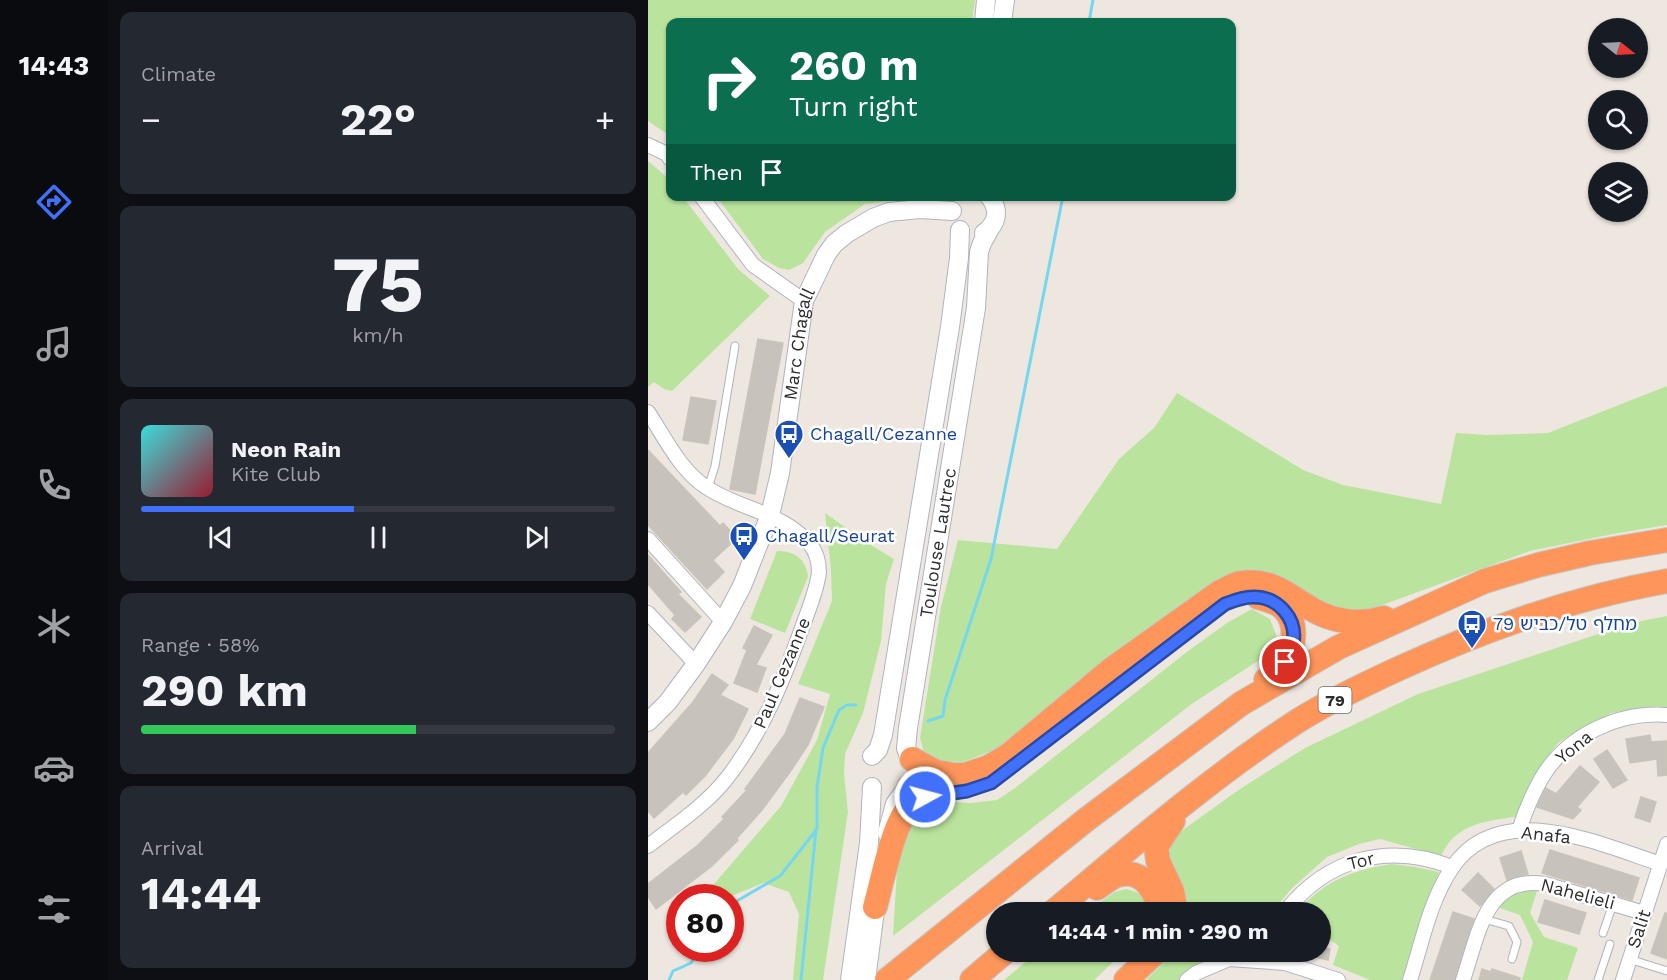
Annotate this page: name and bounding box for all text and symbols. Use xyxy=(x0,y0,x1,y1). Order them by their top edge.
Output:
north arrow xyxy=(1588,18,1648,78)
map controls xyxy=(1588,18,1648,222)
text: 260 m xyxy=(789,41,919,90)
icon: right xyxy=(690,42,768,120)
text: 14:43 xyxy=(19,50,89,82)
text: Climate xyxy=(141,62,216,86)
button: search xyxy=(1588,90,1648,150)
text: Turn right xyxy=(789,91,918,123)
text: 22° xyxy=(340,93,416,146)
text: − xyxy=(141,100,161,139)
text: + xyxy=(595,100,615,139)
icon: arrive xyxy=(755,156,788,189)
text: Then xyxy=(690,160,743,185)
button: layers xyxy=(1588,162,1648,222)
icon: directions xyxy=(33,181,75,223)
text: 75 xyxy=(332,238,424,330)
street label: Marc Chagall xyxy=(779,284,819,401)
icon: music xyxy=(33,323,75,365)
text: km/h xyxy=(352,323,404,347)
bus stop icon: Chagall/Cezanne xyxy=(773,418,805,460)
place label: Chagall/Cezanne xyxy=(810,423,957,444)
text: Neon Rain xyxy=(231,437,341,462)
text: Kite Club xyxy=(231,462,321,486)
icon: phone xyxy=(33,464,75,506)
street label: Toulouse Lautrec xyxy=(915,466,960,619)
bus stop icon: Chagall/Seurat xyxy=(728,520,760,562)
icon: previous xyxy=(204,521,237,554)
icon: pause xyxy=(362,521,395,554)
icon: next xyxy=(520,521,553,554)
place label: Chagall/Seurat xyxy=(765,525,895,546)
icon: climate xyxy=(33,605,75,647)
bus stop icon: מחלף טל/כביש 79 xyxy=(1456,608,1488,650)
place label: מחלף טל/כביש 79 xyxy=(1493,613,1637,634)
street label: Paul Cezanne xyxy=(749,614,814,731)
text: Range · 58% xyxy=(141,633,259,657)
pin xyxy=(1259,636,1310,687)
icon: arrive xyxy=(1268,645,1301,678)
text: 290 km xyxy=(141,664,308,717)
road number: 79 xyxy=(1318,687,1352,713)
street label: Yona xyxy=(1551,726,1596,768)
icon: car xyxy=(33,747,75,789)
position arrow xyxy=(893,765,957,829)
street label: Anafa xyxy=(1520,821,1572,848)
text: Arrival xyxy=(141,836,203,860)
street label: Tor xyxy=(1345,847,1377,874)
text: 14:44 xyxy=(141,867,261,920)
street label: Nahelieli xyxy=(1539,874,1617,913)
speed limit sign: 80 xyxy=(666,884,744,962)
icon: filters xyxy=(33,888,75,930)
street label: Salit xyxy=(1622,906,1655,951)
text: 14:44 · 1 min · 290 m xyxy=(1048,919,1269,944)

